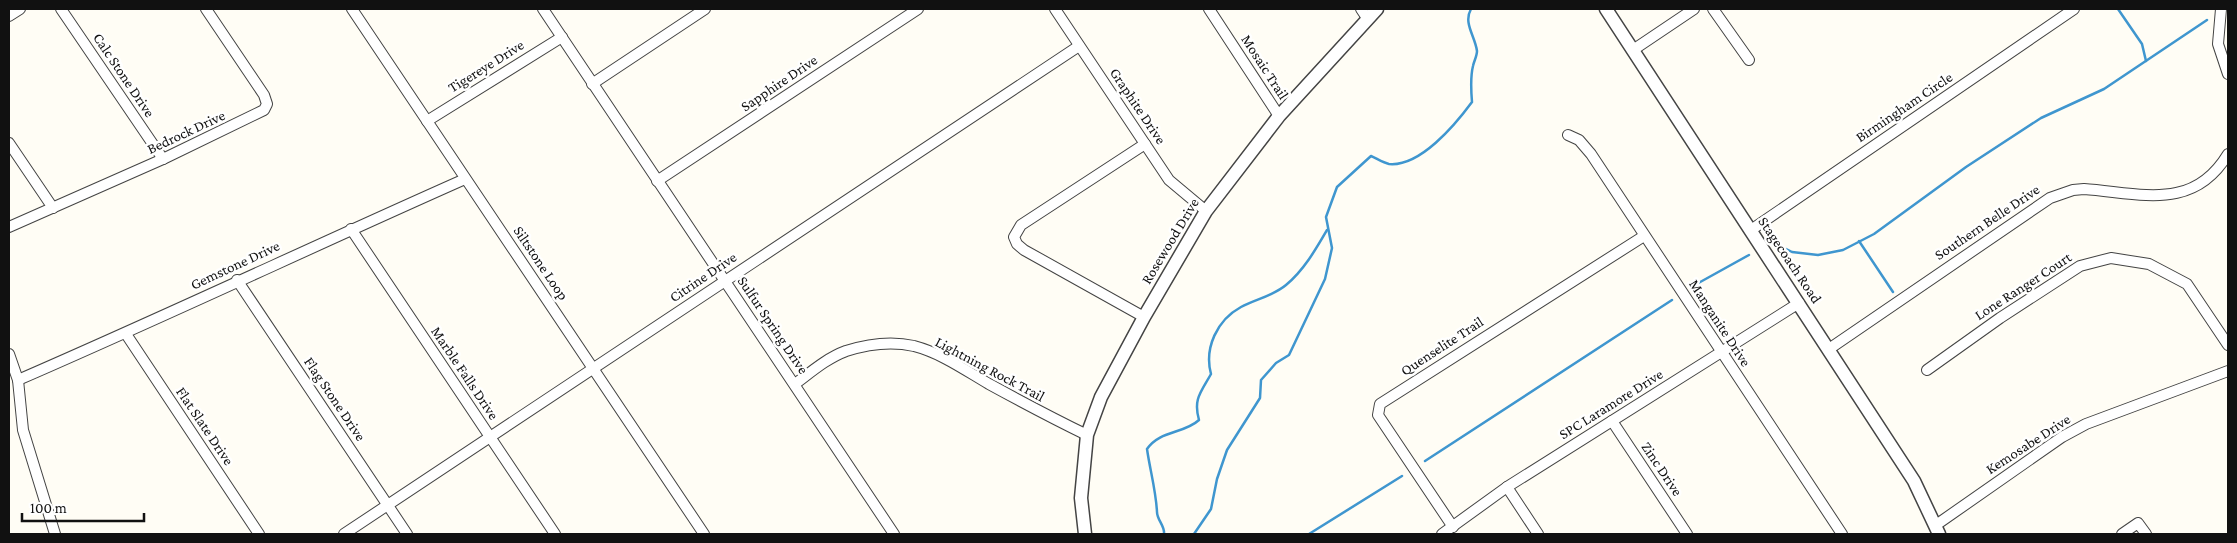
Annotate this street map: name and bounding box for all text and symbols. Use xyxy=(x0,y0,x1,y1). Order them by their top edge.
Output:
street label: Calc Stone Drive xyxy=(90,30,158,120)
street label: Mosaic Trail xyxy=(1238,32,1292,102)
street label: Tigereye Drive xyxy=(445,36,528,96)
street label: Sapphire Drive xyxy=(738,51,821,115)
street label: Graphite Drive xyxy=(1106,65,1170,148)
street label: Birmingham Circle xyxy=(1853,69,1956,146)
street label: Bedrock Drive xyxy=(145,107,228,157)
street label: Southern Belle Drive xyxy=(1932,181,2043,263)
street label: Rosewood Drive xyxy=(1138,195,1202,287)
street label: Stagecoach Road xyxy=(1754,214,1825,307)
street label: Siltstone Loop xyxy=(510,223,572,304)
street label: Gemstone Drive xyxy=(188,237,282,293)
street label: Lone Ranger Court xyxy=(1972,248,2076,324)
street label: Citrine Drive xyxy=(667,249,740,305)
street label: Sulfur Spring Drive xyxy=(734,273,812,378)
street label: Manganite Drive xyxy=(1685,277,1754,370)
street label: Quenselite Trail xyxy=(1398,313,1486,379)
street label: Marble Falls Drive xyxy=(428,323,502,423)
street label: Lightning Rock Trail xyxy=(932,333,1047,405)
street label: Flag Stone Drive xyxy=(300,354,369,445)
street label: SPC Laramore Drive xyxy=(1556,365,1666,442)
street label: Flat Slate Drive xyxy=(173,384,237,468)
street label: Kemosabe Drive xyxy=(1983,411,2073,477)
street label: Zinc Drive xyxy=(1638,439,1686,499)
scale bar xyxy=(22,490,145,522)
text: 100 m xyxy=(30,500,67,516)

